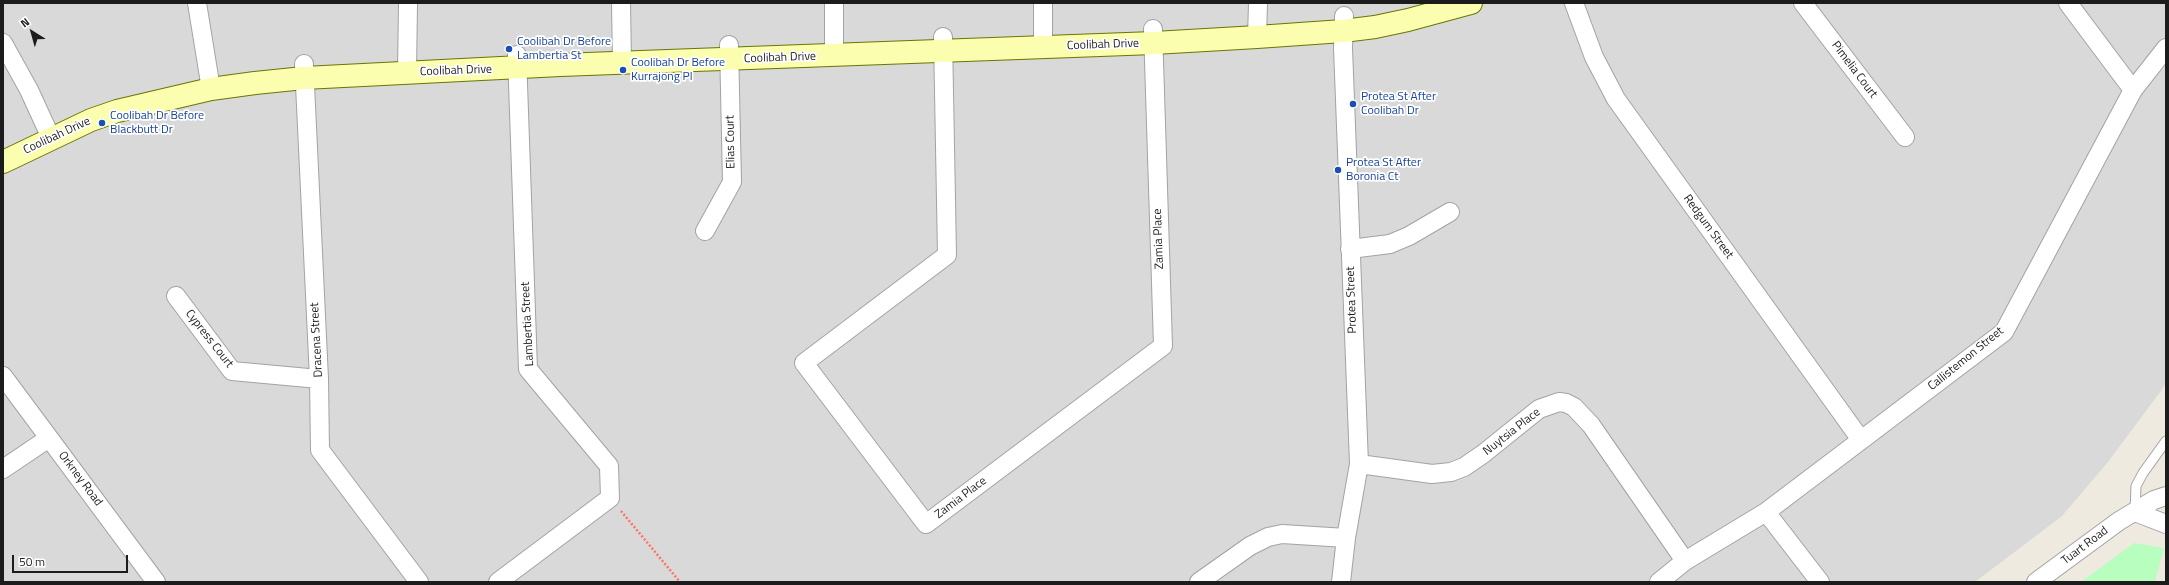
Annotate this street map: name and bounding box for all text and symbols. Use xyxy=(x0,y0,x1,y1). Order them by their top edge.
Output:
north arrow xyxy=(12,12,52,52)
text: N xyxy=(17,14,33,31)
place label: Coolibah Dr Before Lambertia St xyxy=(517,35,611,63)
street label: Coolibah Drive xyxy=(1067,37,1139,53)
street label: Pimelia Court xyxy=(1828,39,1880,101)
marker: Coolibah Dr Before Lambertia St xyxy=(504,44,514,54)
street label: Coolibah Drive xyxy=(744,50,816,66)
place label: Coolibah Dr Before Kurrajong Pl xyxy=(631,56,725,84)
street label: Coolibah Drive xyxy=(420,63,492,79)
marker: Coolibah Dr Before Kurrajong Pl xyxy=(618,65,628,75)
place label: Protea St After Coolibah Dr xyxy=(1361,90,1436,118)
marker: Protea St After Coolibah Dr xyxy=(1348,99,1358,109)
place label: Coolibah Dr Before Blackbutt Dr xyxy=(110,109,204,137)
street label: Coolibah Drive xyxy=(21,114,93,158)
street label: Elias Court xyxy=(723,115,739,169)
marker: Coolibah Dr Before Blackbutt Dr xyxy=(97,118,107,128)
place label: Protea St After Boronia Ct xyxy=(1346,156,1421,184)
marker: Protea St After Boronia Ct xyxy=(1333,165,1343,175)
street label: Redgum Street xyxy=(1680,192,1736,262)
street label: Zamia Place xyxy=(1151,208,1167,270)
street label: Protea Street xyxy=(1344,266,1360,334)
street label: Lambertia Street xyxy=(519,281,537,367)
street label: Dracena Street xyxy=(308,302,326,378)
street label: Cypress Court xyxy=(182,307,236,371)
street label: Callistemon Street xyxy=(1925,324,2007,394)
street label: Nuytsia Place xyxy=(1481,405,1543,459)
street label: Orkney Road xyxy=(55,449,105,509)
street label: Zamia Place xyxy=(932,474,990,522)
street label: Tuart Road xyxy=(2059,524,2111,568)
scale bar xyxy=(14,547,130,573)
text: 50 m xyxy=(19,552,45,571)

